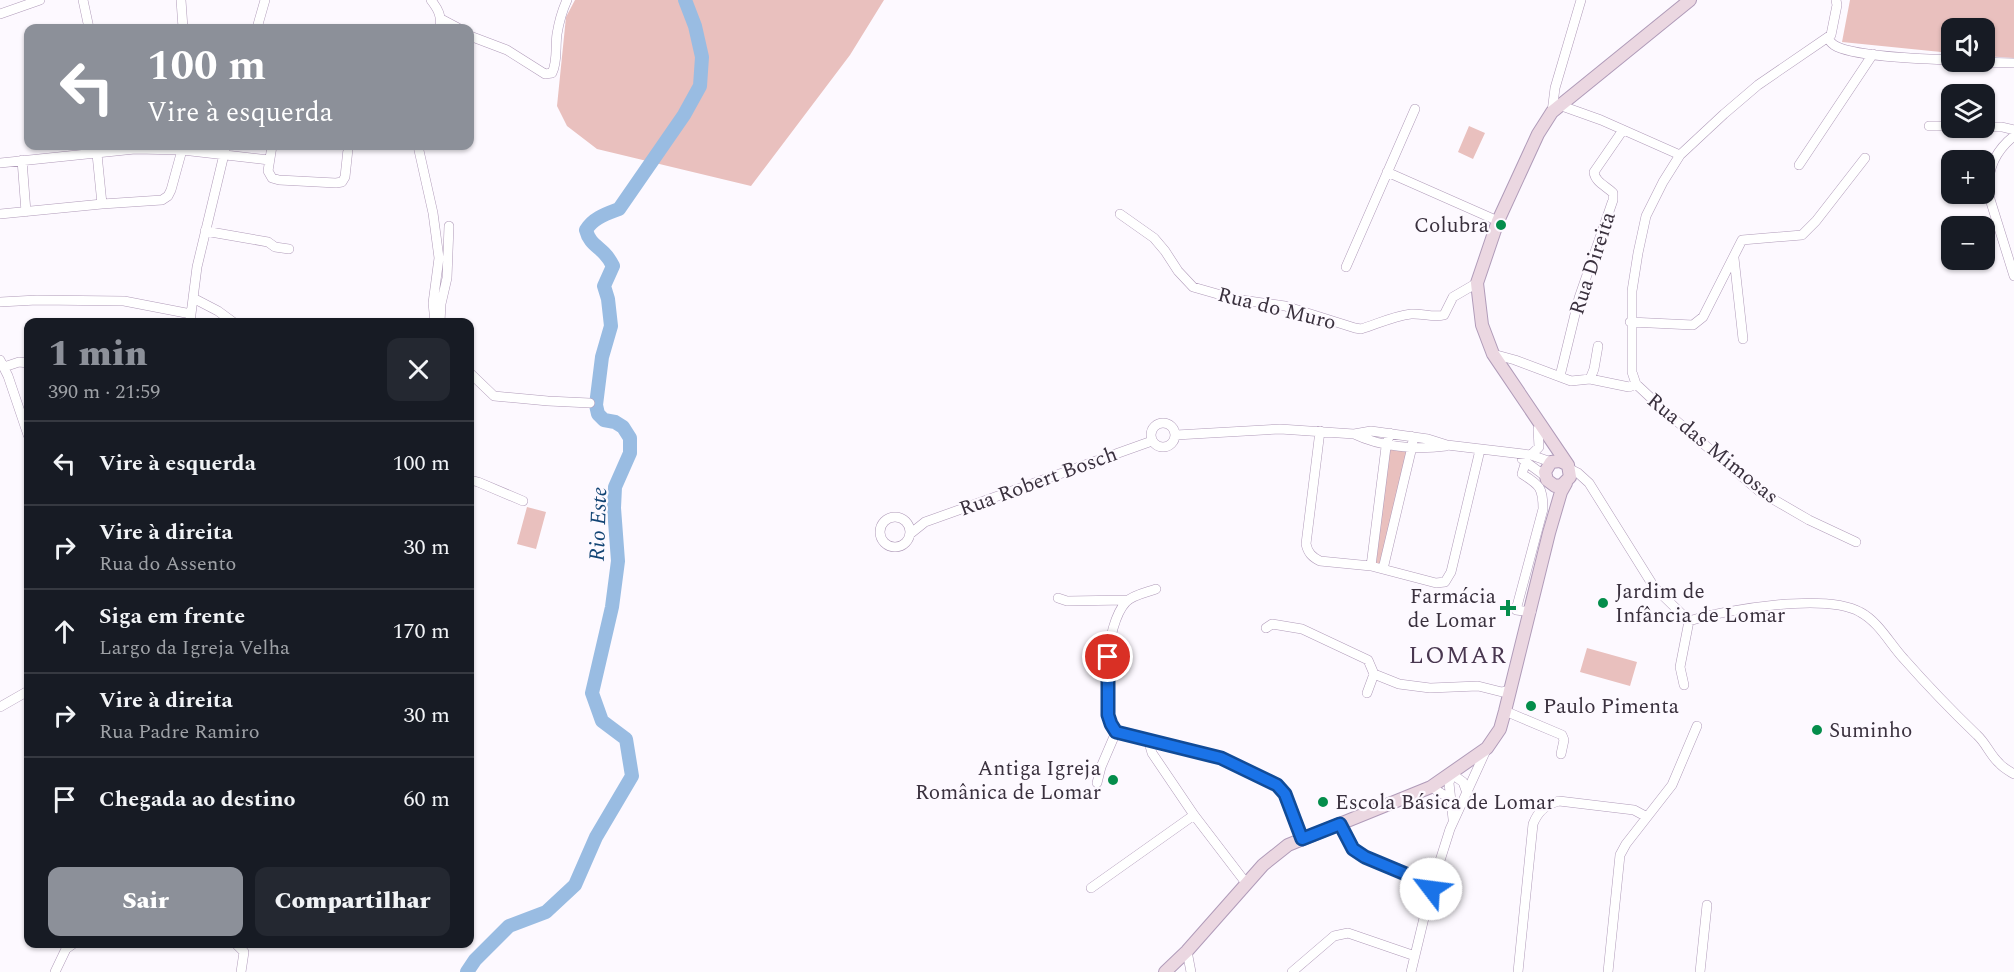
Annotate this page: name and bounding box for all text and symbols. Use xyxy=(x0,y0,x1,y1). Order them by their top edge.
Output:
map controls xyxy=(1941,18,1995,270)
button: sound xyxy=(1941,18,1995,72)
text: 100 m xyxy=(147,35,266,98)
icon: left xyxy=(48,48,126,126)
button: layers xyxy=(1941,84,1995,138)
text: Vire à esquerda xyxy=(147,92,333,134)
button: + xyxy=(1941,150,1995,204)
street label: Rua Direita xyxy=(1561,207,1625,319)
place label: Colubra xyxy=(1414,210,1490,242)
button: − xyxy=(1941,216,1995,270)
marker: Colubra xyxy=(1494,218,1508,232)
street label: Rua do Muro xyxy=(1214,279,1339,339)
text: 1 min xyxy=(48,327,148,382)
button: close xyxy=(387,338,450,401)
text: 390 m · 21:59 xyxy=(48,377,160,407)
street label: Rua das Mimosas xyxy=(1639,385,1785,512)
street label: Rua Robert Bosch xyxy=(955,439,1122,525)
icon: left xyxy=(48,447,81,480)
text: Vire à esquerda xyxy=(99,447,256,480)
text: 100 m xyxy=(393,447,450,480)
water label: Rio Este xyxy=(581,486,616,562)
text: Vire à direita xyxy=(99,516,233,549)
icon: right xyxy=(48,531,81,564)
text: 30 m xyxy=(404,531,450,564)
text: Rua do Assento xyxy=(99,549,236,579)
place label: Jardim de Infância de Lomar xyxy=(1615,576,1785,632)
place label: Farmácia de Lomar xyxy=(1408,581,1497,637)
marker: Jardim de Infância de Lomar xyxy=(1596,596,1610,610)
text: Siga em frente xyxy=(99,600,245,633)
marker: Farmácia de Lomar xyxy=(1501,601,1515,615)
icon: ahead xyxy=(48,615,81,648)
text: 170 m xyxy=(393,615,450,648)
pin xyxy=(1082,631,1133,682)
text: Largo da Igreja Velha xyxy=(99,633,290,663)
district label: LOMAR xyxy=(1409,638,1507,674)
icon: arrive xyxy=(1091,640,1124,673)
text: Vire à direita xyxy=(99,684,233,717)
place label: Paulo Pimenta xyxy=(1543,691,1680,723)
icon: right xyxy=(48,699,81,732)
text: 30 m xyxy=(404,699,450,732)
marker: Paulo Pimenta xyxy=(1524,699,1538,713)
place label: Suminho xyxy=(1829,715,1912,747)
text: Rua Padre Ramiro xyxy=(99,717,259,747)
marker: Suminho xyxy=(1810,723,1824,737)
place label: Antiga Igreja Românica de Lomar xyxy=(915,753,1102,809)
marker: Antiga Igreja Românica de Lomar xyxy=(1106,773,1120,787)
icon: arrive xyxy=(48,783,81,816)
text: Chegada ao destino xyxy=(99,783,296,816)
text: 60 m xyxy=(404,783,450,816)
place label: Escola Básica de Lomar xyxy=(1335,787,1555,819)
marker: Escola Básica de Lomar xyxy=(1316,795,1330,809)
position arrow xyxy=(1399,857,1463,921)
button: Sair xyxy=(48,867,243,936)
button: Compartilhar xyxy=(255,867,450,936)

